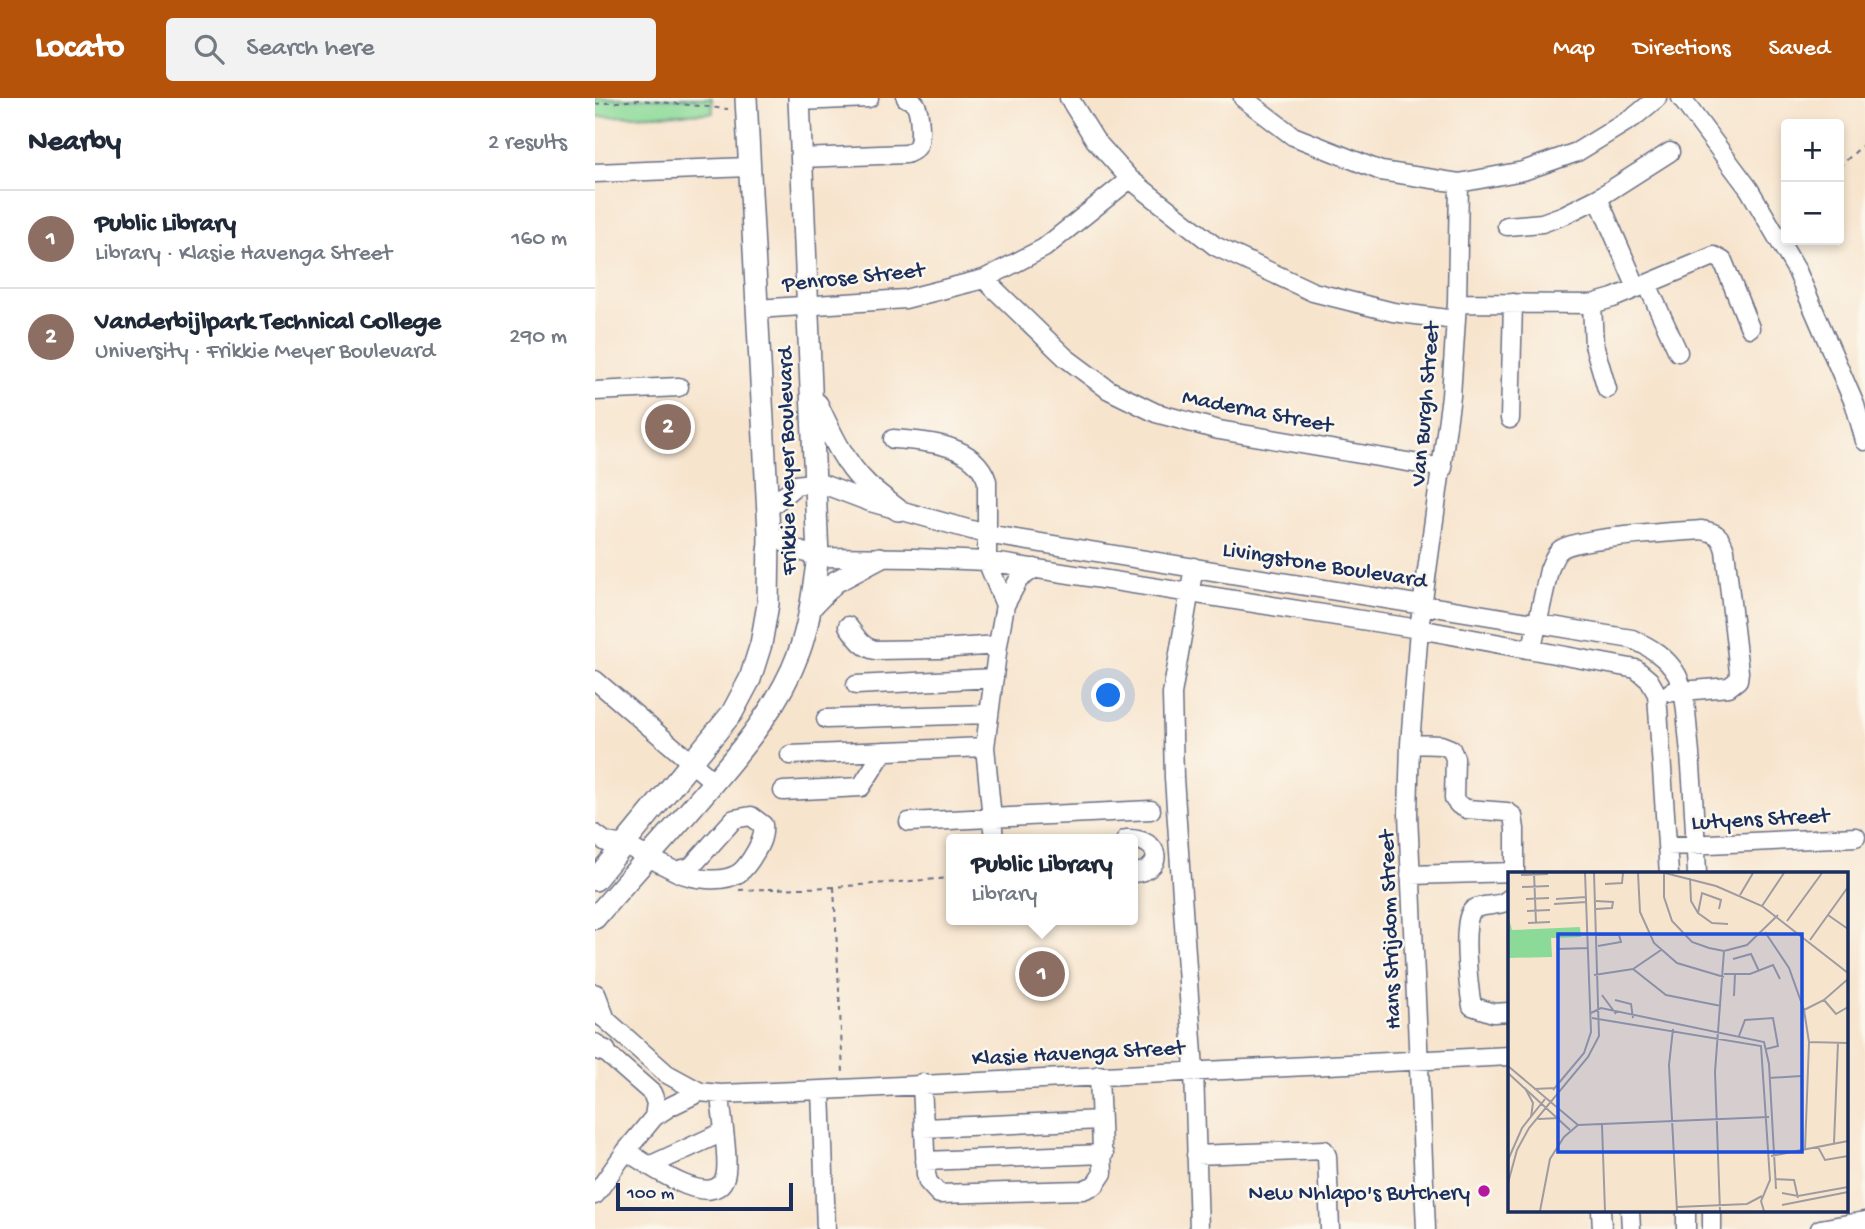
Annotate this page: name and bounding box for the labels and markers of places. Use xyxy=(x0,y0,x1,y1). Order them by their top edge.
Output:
pin: 2 xyxy=(645,401,691,453)
pin: 1 xyxy=(1019,948,1065,1000)
place label: New Nhlapo's Butchery xyxy=(1248,1181,1470,1208)
marker: New Nhlapo's Butchery xyxy=(1476,1183,1492,1199)

